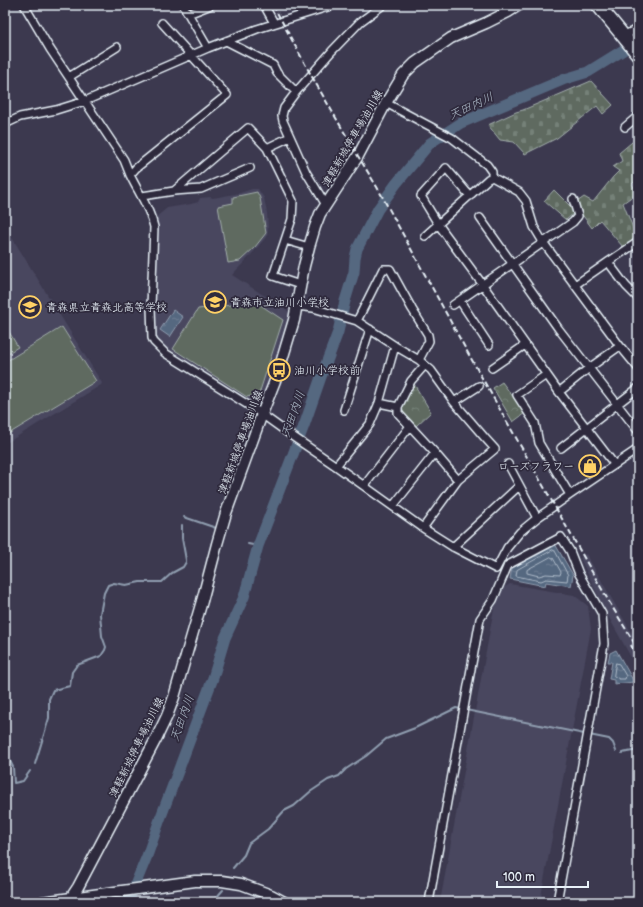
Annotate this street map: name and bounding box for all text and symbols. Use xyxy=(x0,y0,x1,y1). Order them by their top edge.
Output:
street label: 津軽新城停車場油川線 xyxy=(319,87,386,189)
water label: 天田内川 xyxy=(446,90,496,123)
school or university icon: 青森市立油川小学校 xyxy=(202,289,228,315)
school or university icon: 青森県立青森北高等学校 xyxy=(17,294,43,320)
place label: 青森市立油川小学校 xyxy=(230,296,329,309)
place label: 青森県立青森北高等学校 xyxy=(46,301,167,314)
bus stop icon: 油川小学校前 xyxy=(266,357,292,383)
place label: 油川小学校前 xyxy=(294,364,360,377)
street label: 津軽新城停車場油川線 xyxy=(216,388,265,496)
water label: 天田内川 xyxy=(278,389,309,439)
shop icon: ローズフラワー xyxy=(577,453,603,479)
place label: ローズフラワー xyxy=(498,460,574,473)
water label: 天田内川 xyxy=(167,693,198,743)
street label: 津軽新城停車場油川線 xyxy=(106,695,166,800)
scale bar xyxy=(497,863,588,889)
text: 100 m xyxy=(503,870,535,885)

